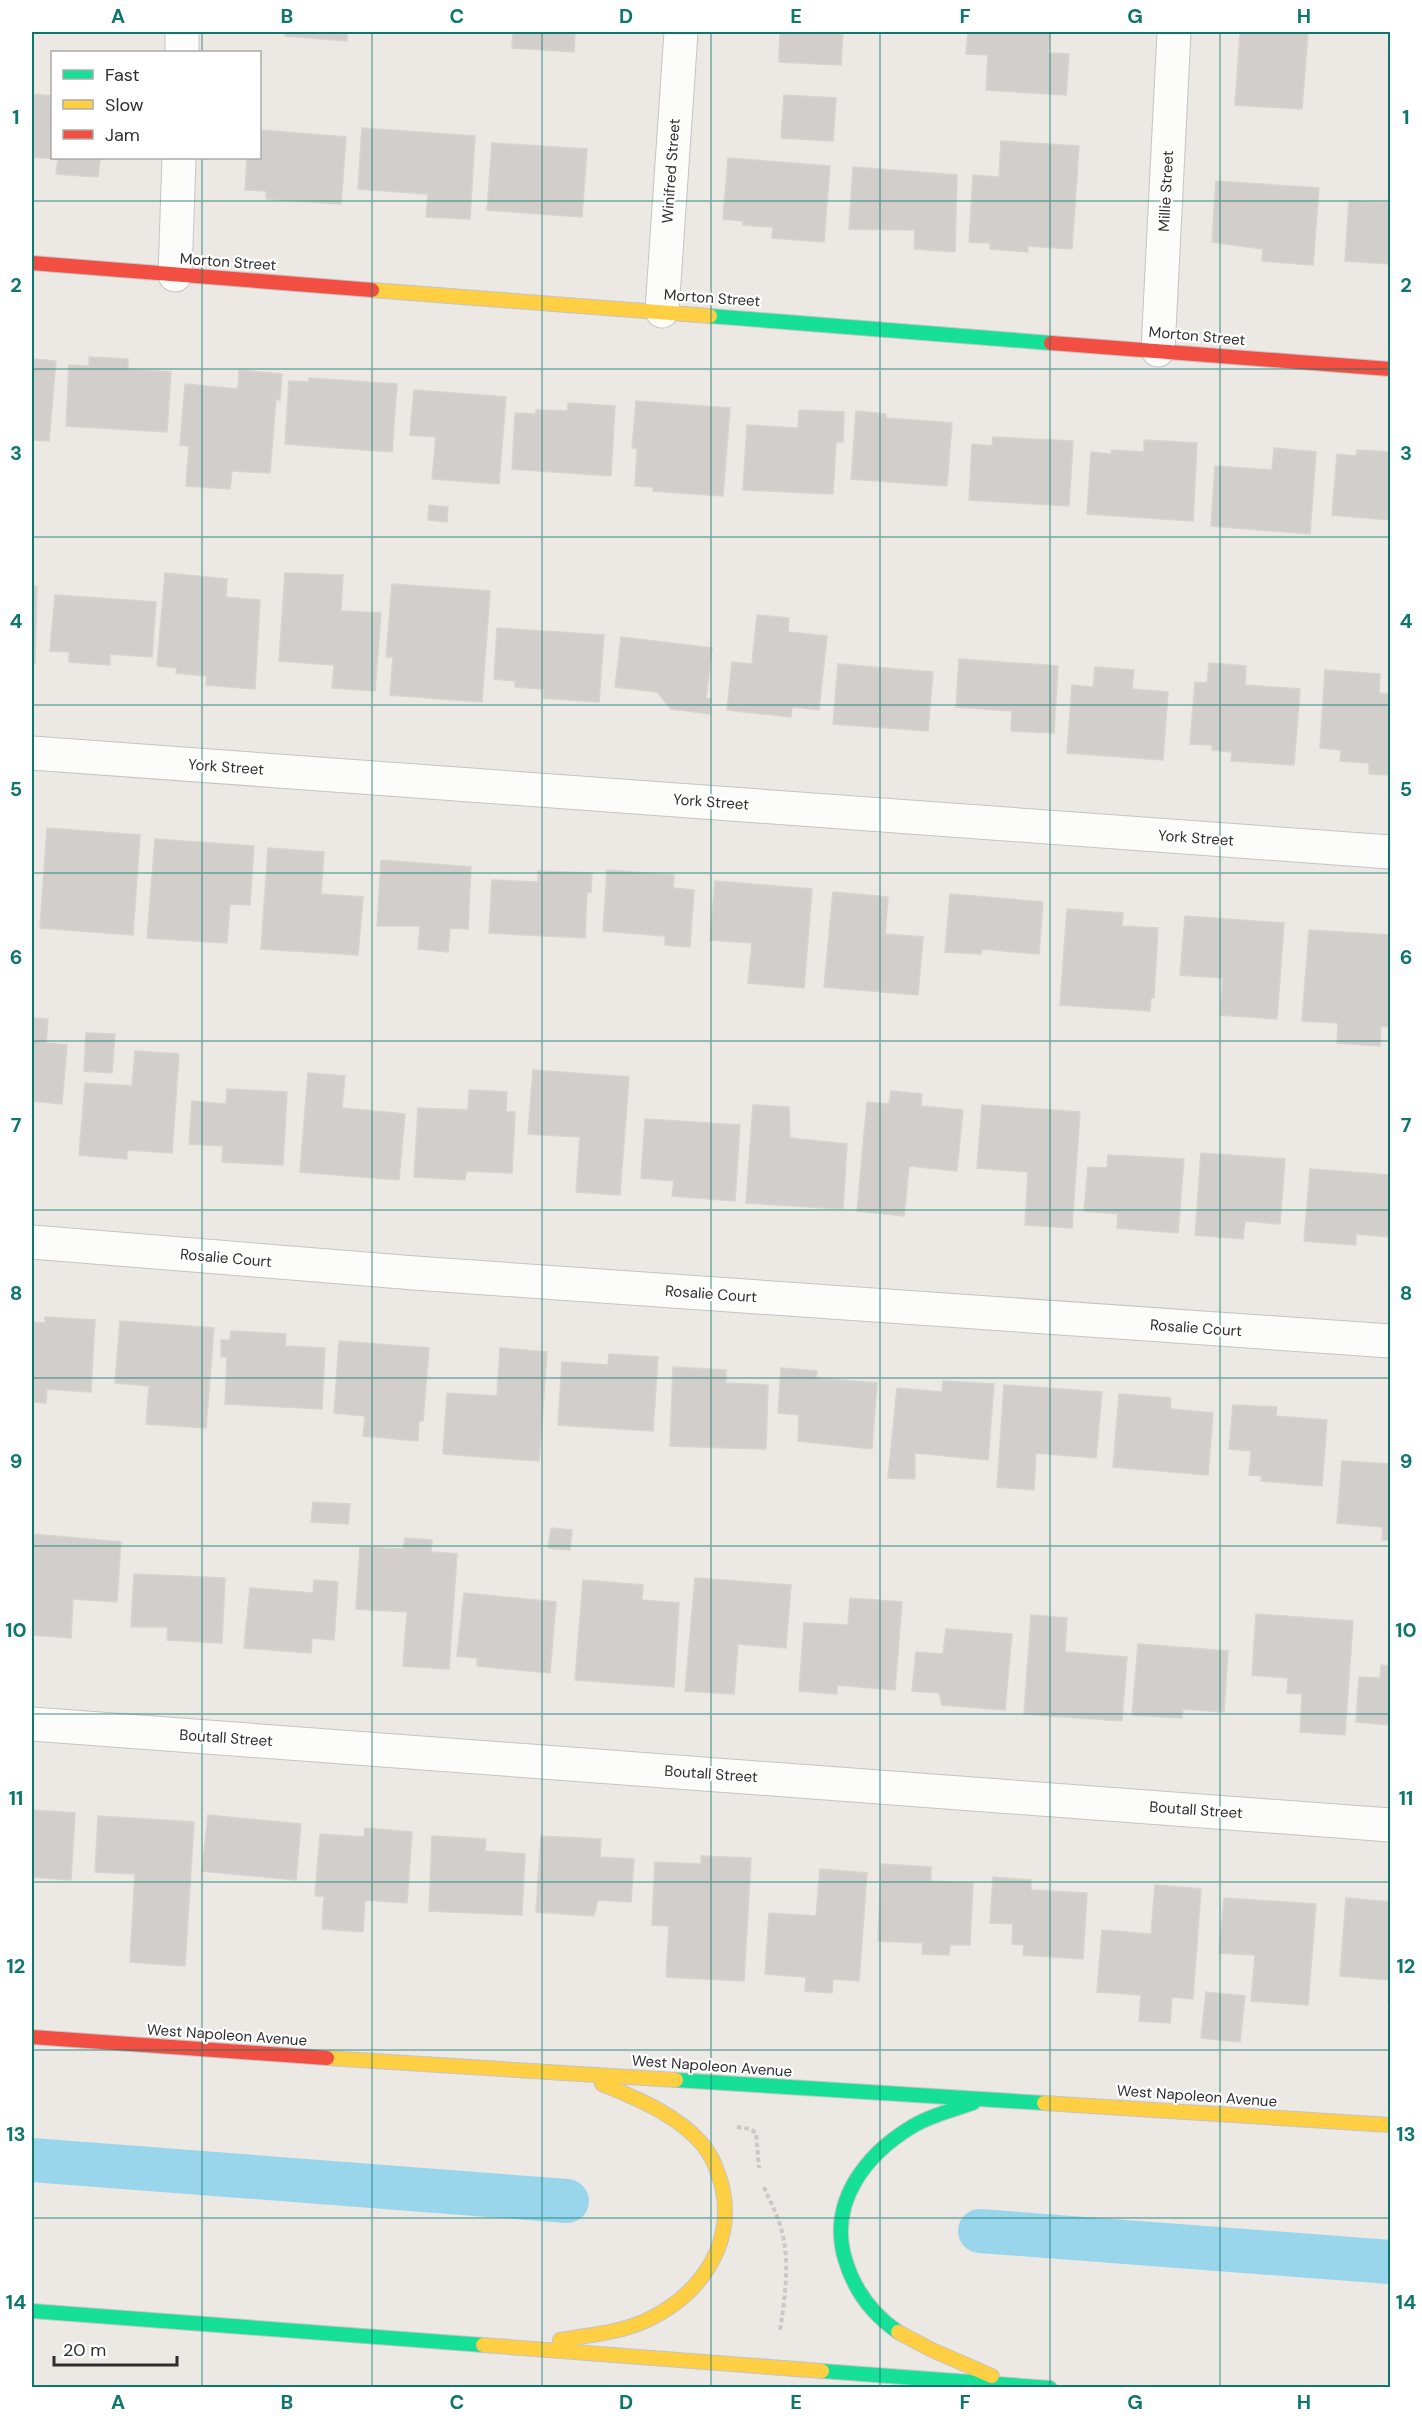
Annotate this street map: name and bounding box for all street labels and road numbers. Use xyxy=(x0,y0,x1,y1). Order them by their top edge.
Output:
street label: Winifred Street xyxy=(657,118,685,224)
street label: Millie Street xyxy=(1154,150,1178,232)
street label: Morton Street xyxy=(179,249,277,275)
street label: Morton Street xyxy=(663,285,761,311)
street label: Morton Street xyxy=(1148,322,1246,350)
street label: York Street xyxy=(187,754,265,780)
street label: York Street xyxy=(672,789,750,815)
street label: York Street xyxy=(1157,825,1235,851)
street label: Rosalie Court xyxy=(179,1244,273,1272)
street label: Rosalie Court xyxy=(664,1281,758,1307)
street label: Rosalie Court xyxy=(1149,1315,1243,1341)
street label: Boutall Street xyxy=(179,1725,274,1751)
street label: Boutall Street xyxy=(664,1761,759,1787)
street label: Boutall Street xyxy=(1149,1797,1244,1823)
street label: West Napoleon Avenue xyxy=(146,2019,308,2051)
street label: West Napoleon Avenue xyxy=(631,2050,793,2082)
street label: West Napoleon Avenue xyxy=(1116,2080,1278,2112)

